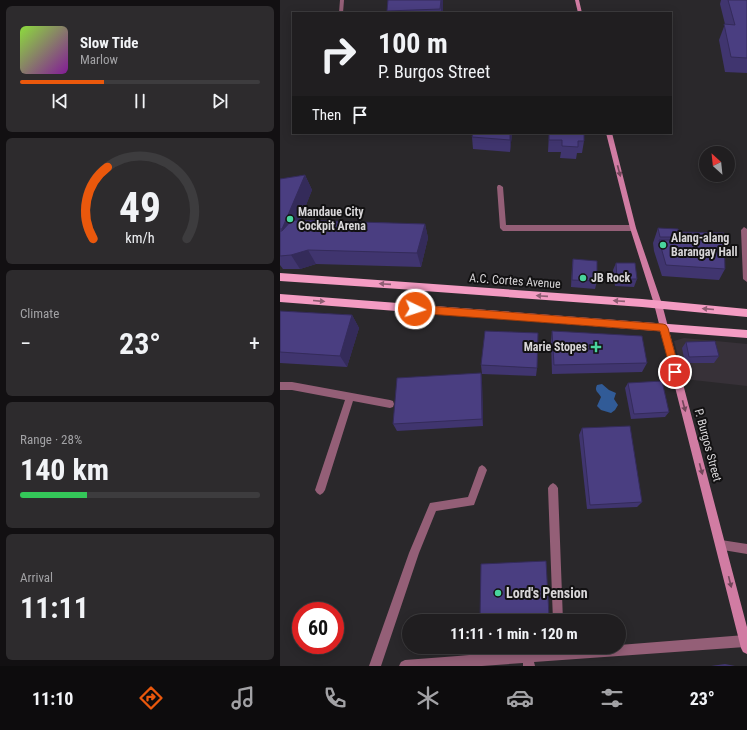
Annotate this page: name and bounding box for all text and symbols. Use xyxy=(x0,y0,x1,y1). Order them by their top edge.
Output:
text: 100 m xyxy=(378,27,448,60)
icon: right xyxy=(312,28,364,80)
text: Slow Tide xyxy=(80,34,138,52)
text: Marlow xyxy=(80,52,118,67)
text: P. Burgos Street xyxy=(378,61,490,82)
icon: previous xyxy=(49,90,71,112)
icon: pause xyxy=(129,90,151,112)
icon: next xyxy=(209,90,231,112)
icon: arrive xyxy=(349,104,371,126)
text: Then xyxy=(312,106,341,124)
north arrow xyxy=(699,146,735,182)
map controls xyxy=(699,146,735,182)
one-way arrow xyxy=(616,165,622,177)
text: 49 xyxy=(119,183,161,232)
place label: Mandaue City Cockpit Arena xyxy=(298,205,366,233)
marker: Mandaue City Cockpit Arena xyxy=(285,214,295,224)
text: km/h xyxy=(125,230,155,246)
place label: Alang-alang Barangay Hall xyxy=(671,231,738,259)
marker: Alang-alang Barangay Hall xyxy=(658,240,668,250)
street label: A.C. Cortes Avenue xyxy=(469,271,562,291)
place label: JB Rock xyxy=(591,271,631,285)
marker: JB Rock xyxy=(578,273,588,283)
one-way arrow xyxy=(379,281,391,288)
position arrow xyxy=(394,288,436,330)
one-way arrow xyxy=(536,293,548,299)
one-way arrow xyxy=(313,298,325,305)
one-way arrow xyxy=(613,298,625,305)
text: Climate xyxy=(20,306,59,321)
one-way arrow xyxy=(702,306,714,313)
text: 23° xyxy=(119,326,161,361)
text: − xyxy=(20,331,31,356)
text: + xyxy=(249,331,260,356)
place label: Marie Stopes xyxy=(524,340,588,354)
marker: Marie Stopes xyxy=(590,341,602,353)
pin xyxy=(658,355,692,389)
icon: arrive xyxy=(664,361,686,383)
one-way arrow xyxy=(681,400,687,412)
street label: P. Burgos Street xyxy=(692,407,725,483)
text: Range · 28% xyxy=(20,432,82,447)
text: 140 km xyxy=(20,452,109,487)
one-way arrow xyxy=(698,463,704,475)
text: Arrival xyxy=(20,570,53,585)
one-way arrow xyxy=(728,576,734,589)
place label: Lord's Pension xyxy=(506,585,588,601)
marker: Lord's Pension xyxy=(493,588,503,598)
text: 11:11 xyxy=(20,590,89,625)
speed limit sign: 60 xyxy=(292,602,344,654)
text: 11:11 · 1 min · 120 m xyxy=(450,625,578,643)
icon: directions xyxy=(137,684,165,712)
icon: music xyxy=(229,684,257,712)
icon: phone xyxy=(321,684,349,712)
icon: climate xyxy=(414,684,442,712)
icon: car xyxy=(506,684,534,712)
icon: filters xyxy=(598,684,626,712)
text: 11:10 xyxy=(32,688,73,709)
text: 23° xyxy=(690,688,715,709)

